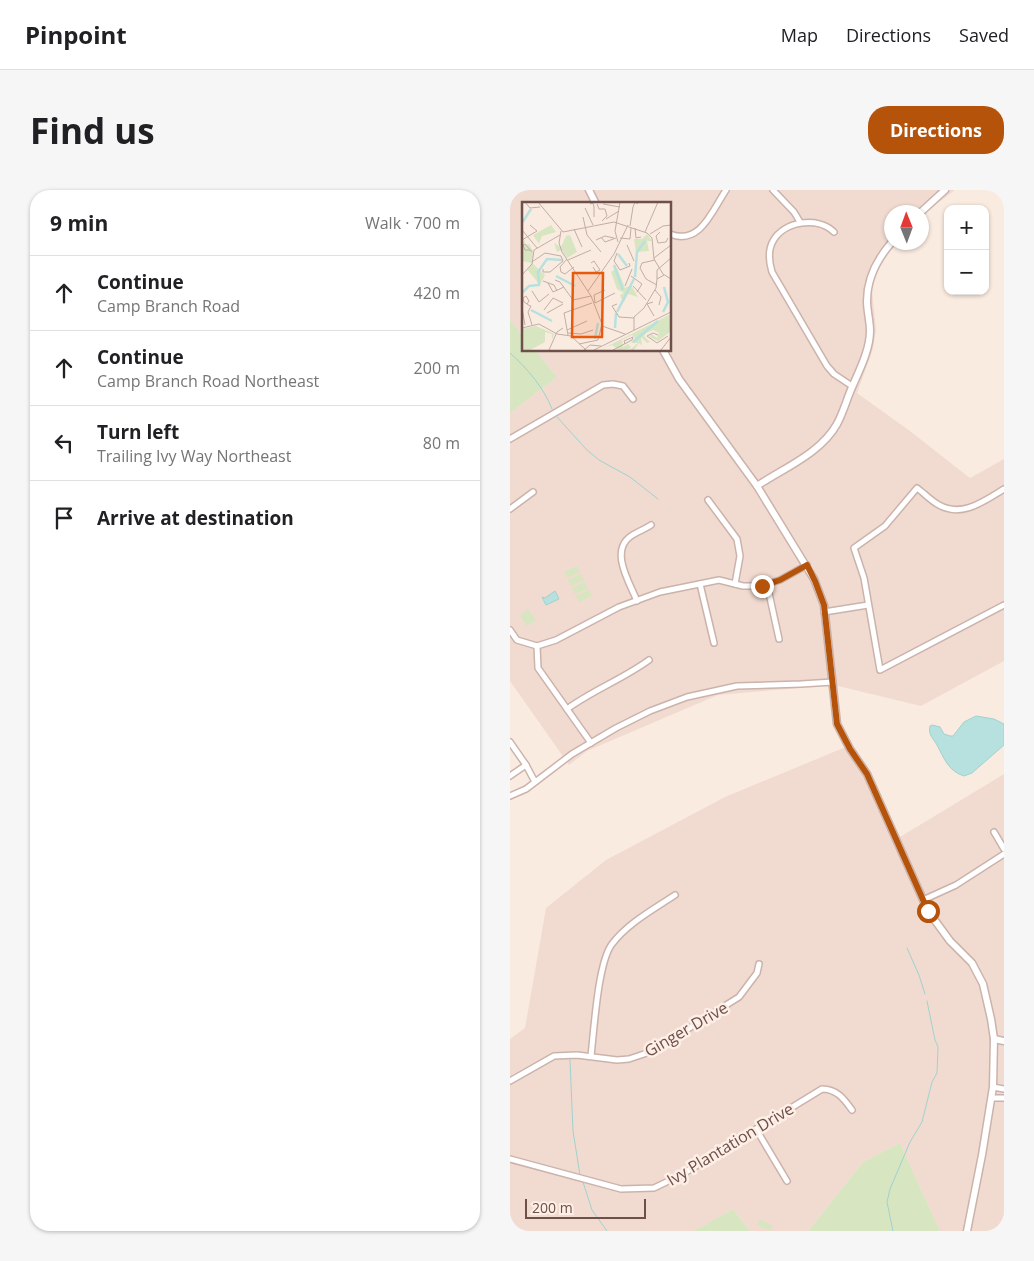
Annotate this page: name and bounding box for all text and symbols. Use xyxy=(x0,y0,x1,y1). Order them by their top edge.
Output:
text: Pinpoint xyxy=(25,18,127,51)
text: Map xyxy=(781,23,818,47)
text: Directions xyxy=(846,23,931,47)
text: Saved xyxy=(959,23,1009,47)
button: Directions xyxy=(868,106,1004,154)
text: Find us xyxy=(30,107,155,154)
inset map xyxy=(522,202,671,351)
north arrow xyxy=(884,205,929,250)
map controls xyxy=(944,205,989,295)
button: + xyxy=(944,205,989,250)
text: 9 min xyxy=(50,209,108,237)
text: Walk · 700 m xyxy=(365,212,460,234)
button: − xyxy=(944,250,989,295)
text: Continue xyxy=(97,269,184,295)
icon: ahead xyxy=(50,279,78,307)
text: 420 m xyxy=(414,282,460,304)
text: Camp Branch Road xyxy=(97,295,240,317)
text: Continue xyxy=(97,344,184,370)
icon: ahead xyxy=(50,354,78,382)
text: 200 m xyxy=(414,357,460,379)
text: Camp Branch Road Northeast xyxy=(97,370,319,392)
text: Turn left xyxy=(97,419,179,445)
icon: left xyxy=(50,429,78,457)
text: 80 m xyxy=(423,432,460,454)
text: Trailing Ivy Way Northeast xyxy=(97,445,291,467)
icon: arrive xyxy=(50,504,78,532)
text: Arrive at destination xyxy=(97,505,294,531)
route end xyxy=(751,575,774,598)
route start xyxy=(917,900,940,923)
street label: Ginger Drive xyxy=(640,996,732,1062)
street label: Ivy Plantation Drive xyxy=(663,1097,797,1191)
scale bar xyxy=(525,1196,646,1219)
text: 200 m xyxy=(532,1198,573,1217)

